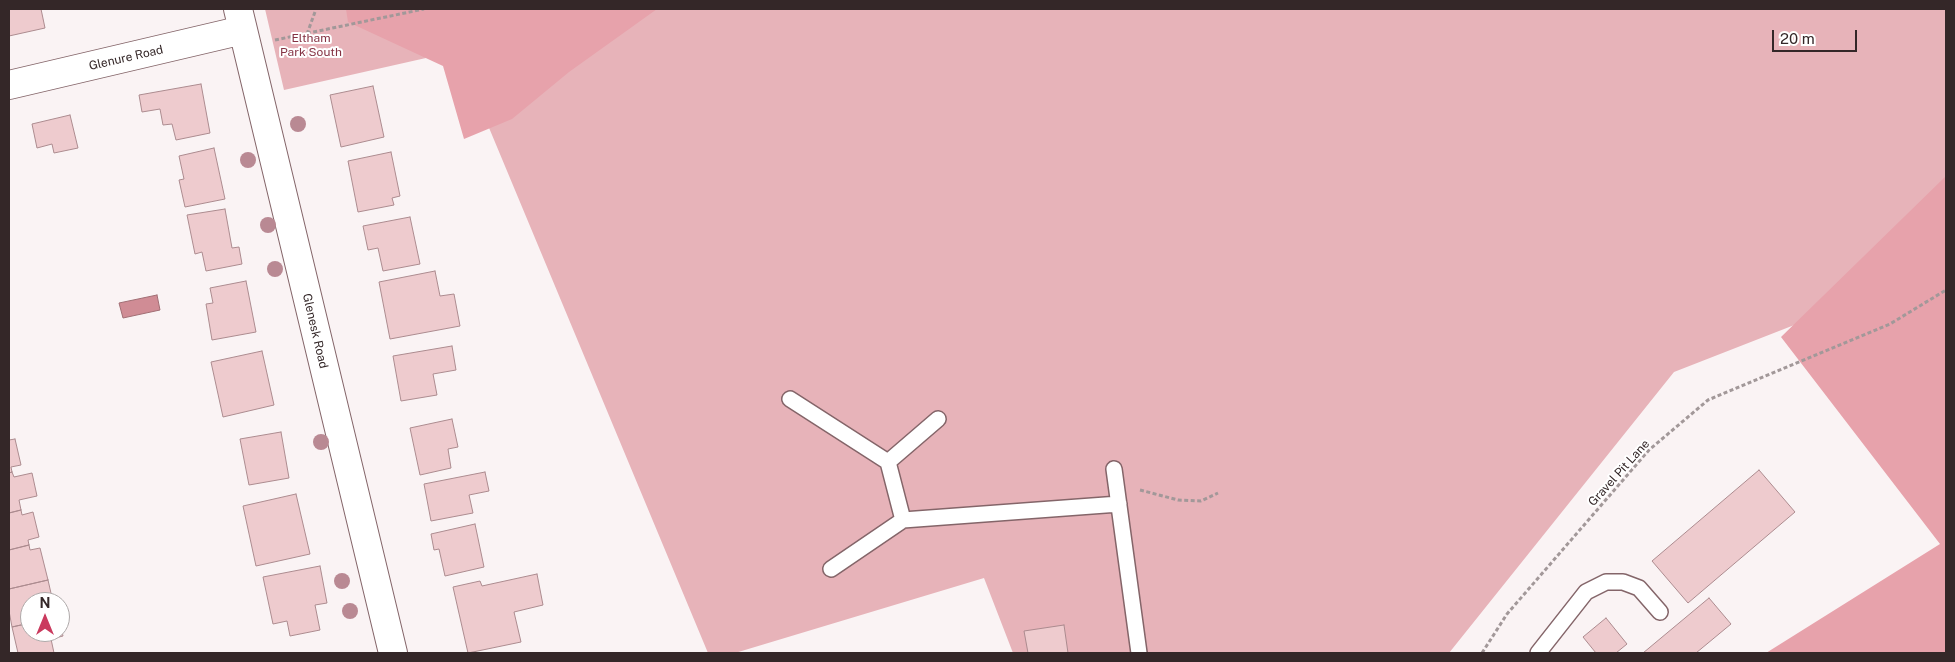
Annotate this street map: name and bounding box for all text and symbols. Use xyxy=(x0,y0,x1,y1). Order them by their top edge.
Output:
scale bar xyxy=(1775,20,1860,52)
text: 20 m xyxy=(1780,30,1815,47)
park label: Eltham Park South xyxy=(280,31,342,59)
street label: Glenure Road xyxy=(88,42,164,74)
street label: Glenesk Road xyxy=(299,292,331,370)
street label: Gravel Pit Lane xyxy=(1585,437,1653,509)
north arrow xyxy=(20,592,70,642)
text: N xyxy=(40,595,50,611)

